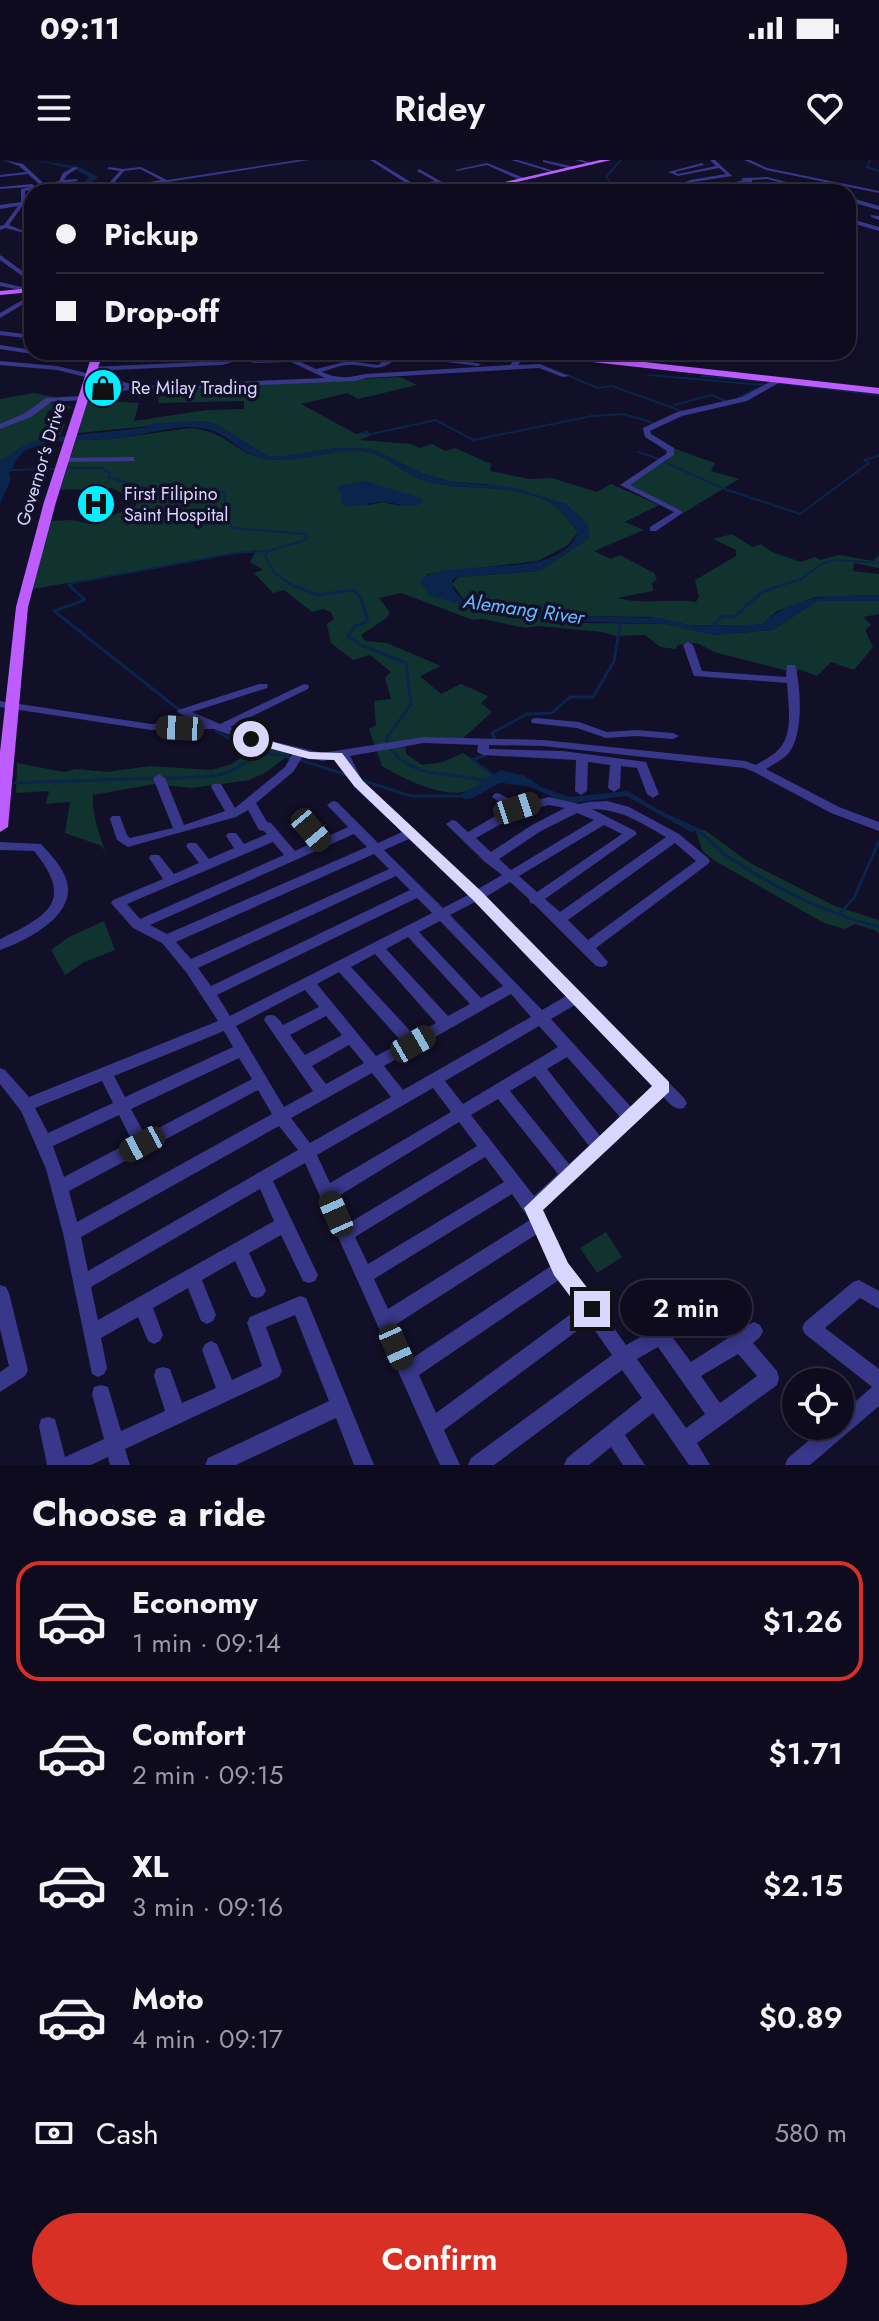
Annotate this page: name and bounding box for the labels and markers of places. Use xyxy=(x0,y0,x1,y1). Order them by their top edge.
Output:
shop icon: Re Milay Trading xyxy=(82,367,124,409)
place label: Re Milay Trading xyxy=(131,375,257,401)
place label: First Filipino Saint Hospital xyxy=(124,481,228,528)
hospital icon: First Filipino Saint Hospital xyxy=(75,483,117,525)

